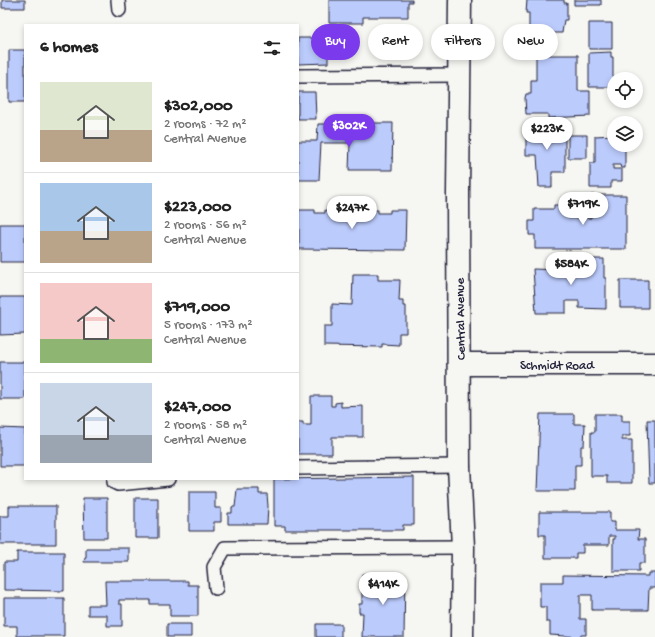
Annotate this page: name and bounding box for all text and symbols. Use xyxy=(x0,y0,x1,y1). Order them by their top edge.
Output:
chip: Buy xyxy=(311,24,360,60)
chip: Rent xyxy=(368,24,423,60)
chip: Filters xyxy=(431,24,495,60)
chip: New xyxy=(503,24,558,60)
icon: filters xyxy=(261,37,283,59)
text: 6 homes xyxy=(40,38,98,58)
map controls xyxy=(607,72,643,152)
button: locate xyxy=(607,72,643,108)
text: $302,000 xyxy=(164,97,233,117)
icon: home xyxy=(72,98,120,146)
pin: $302K xyxy=(321,114,377,148)
button: layers xyxy=(607,116,643,152)
text: 2 rooms · 72 m² xyxy=(164,117,246,132)
pin: $223K xyxy=(519,117,575,151)
text: $302K xyxy=(332,119,366,134)
text: $223K xyxy=(531,122,563,137)
text: Central Avenue xyxy=(164,132,246,147)
pin: $719K xyxy=(555,192,611,226)
pin: $247K xyxy=(324,196,380,230)
text: $719K xyxy=(567,197,599,212)
text: $223,000 xyxy=(164,198,231,218)
icon: home xyxy=(72,199,120,247)
text: $247K xyxy=(336,201,368,216)
text: 2 rooms · 56 m² xyxy=(164,218,247,233)
text: Central Avenue xyxy=(164,233,246,248)
pin: $584K xyxy=(543,252,599,286)
text: $584K xyxy=(554,257,588,272)
street label: Central Avenue xyxy=(453,278,470,360)
text: $719,000 xyxy=(164,298,230,318)
icon: home xyxy=(72,299,120,347)
text: 5 rooms · 173 m² xyxy=(164,318,252,333)
text: Central Avenue xyxy=(164,333,246,348)
street label: Schmidt Road xyxy=(520,359,595,374)
text: $247,000 xyxy=(164,398,231,418)
icon: home xyxy=(72,399,120,447)
text: 2 rooms · 58 m² xyxy=(164,418,247,433)
text: Central Avenue xyxy=(164,433,246,448)
pin: $414K xyxy=(355,572,411,606)
text: $414K xyxy=(368,577,398,592)

